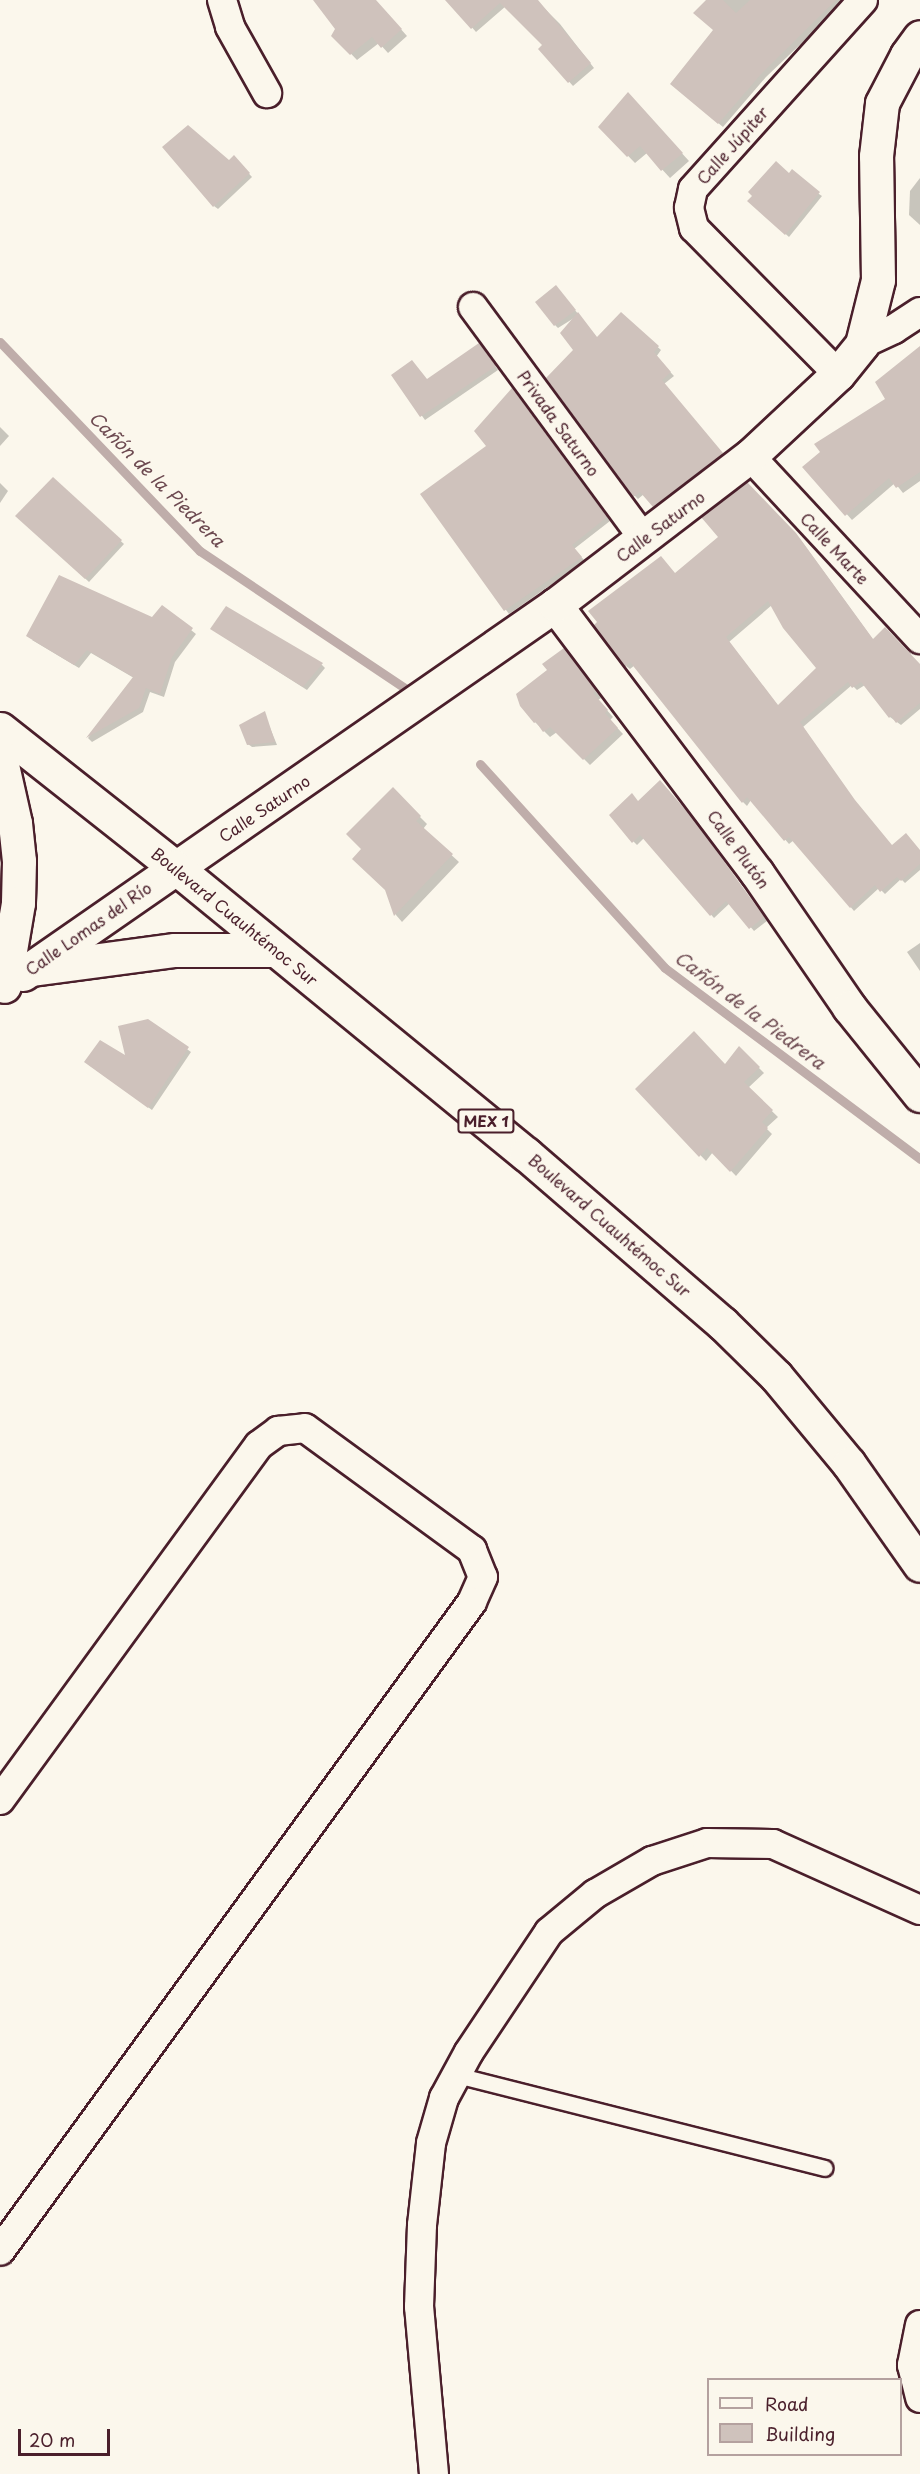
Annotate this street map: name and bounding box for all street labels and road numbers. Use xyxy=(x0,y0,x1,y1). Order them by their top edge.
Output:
street label: Calle Júpiter xyxy=(692,102,772,188)
street label: Privada Saturno xyxy=(514,366,604,480)
street label: Calle Saturno xyxy=(612,486,708,566)
street label: Calle Marte xyxy=(797,508,873,588)
street label: Calle Saturno xyxy=(215,770,313,846)
street label: Calle Plutón xyxy=(704,806,774,892)
street label: Boulevard Cuauhtémoc Sur xyxy=(148,843,322,989)
street label: Calle Lomas del Río xyxy=(21,877,155,979)
road number: MEX 1 xyxy=(456,1109,516,1133)
street label: Boulevard Cuauhtémoc Sur xyxy=(525,1149,695,1301)

